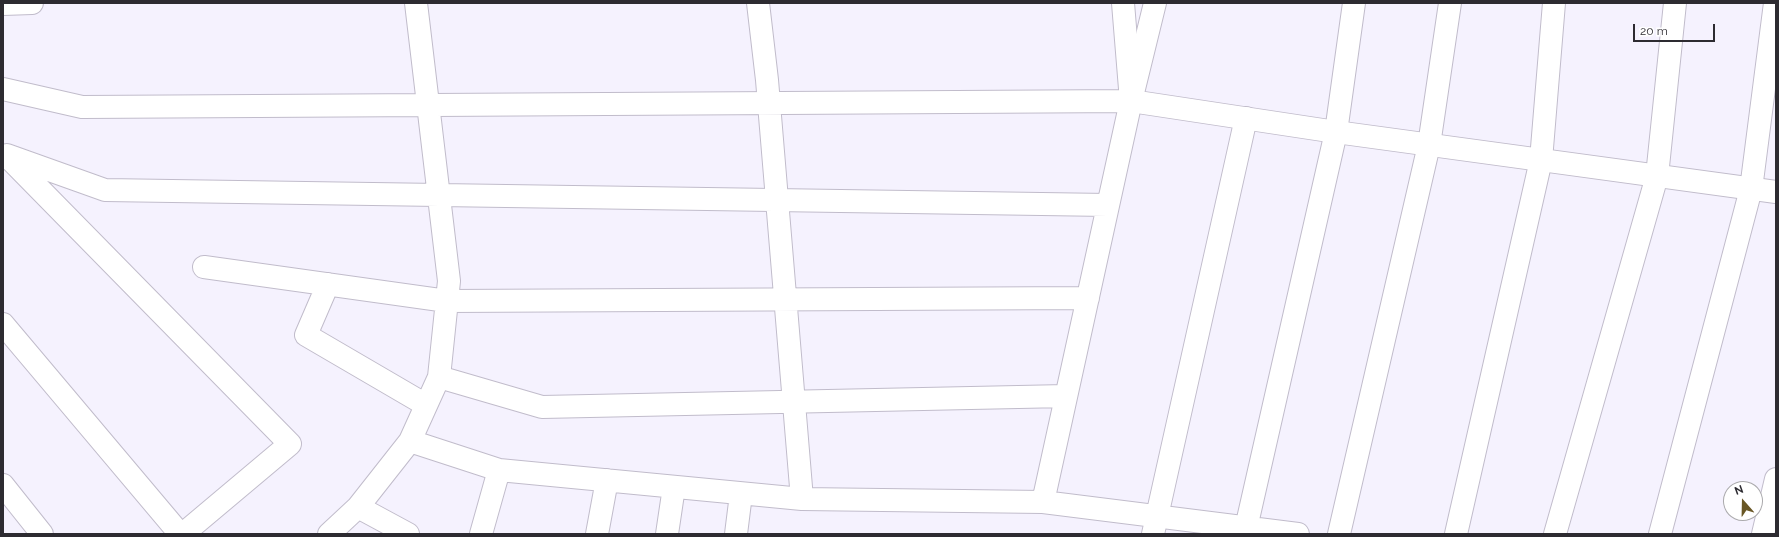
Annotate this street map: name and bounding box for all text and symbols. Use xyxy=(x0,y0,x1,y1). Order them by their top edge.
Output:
scale bar xyxy=(1635,16,1717,42)
text: 20 m xyxy=(1640,24,1668,38)
north arrow xyxy=(1723,481,1763,521)
text: N xyxy=(1733,483,1745,498)

